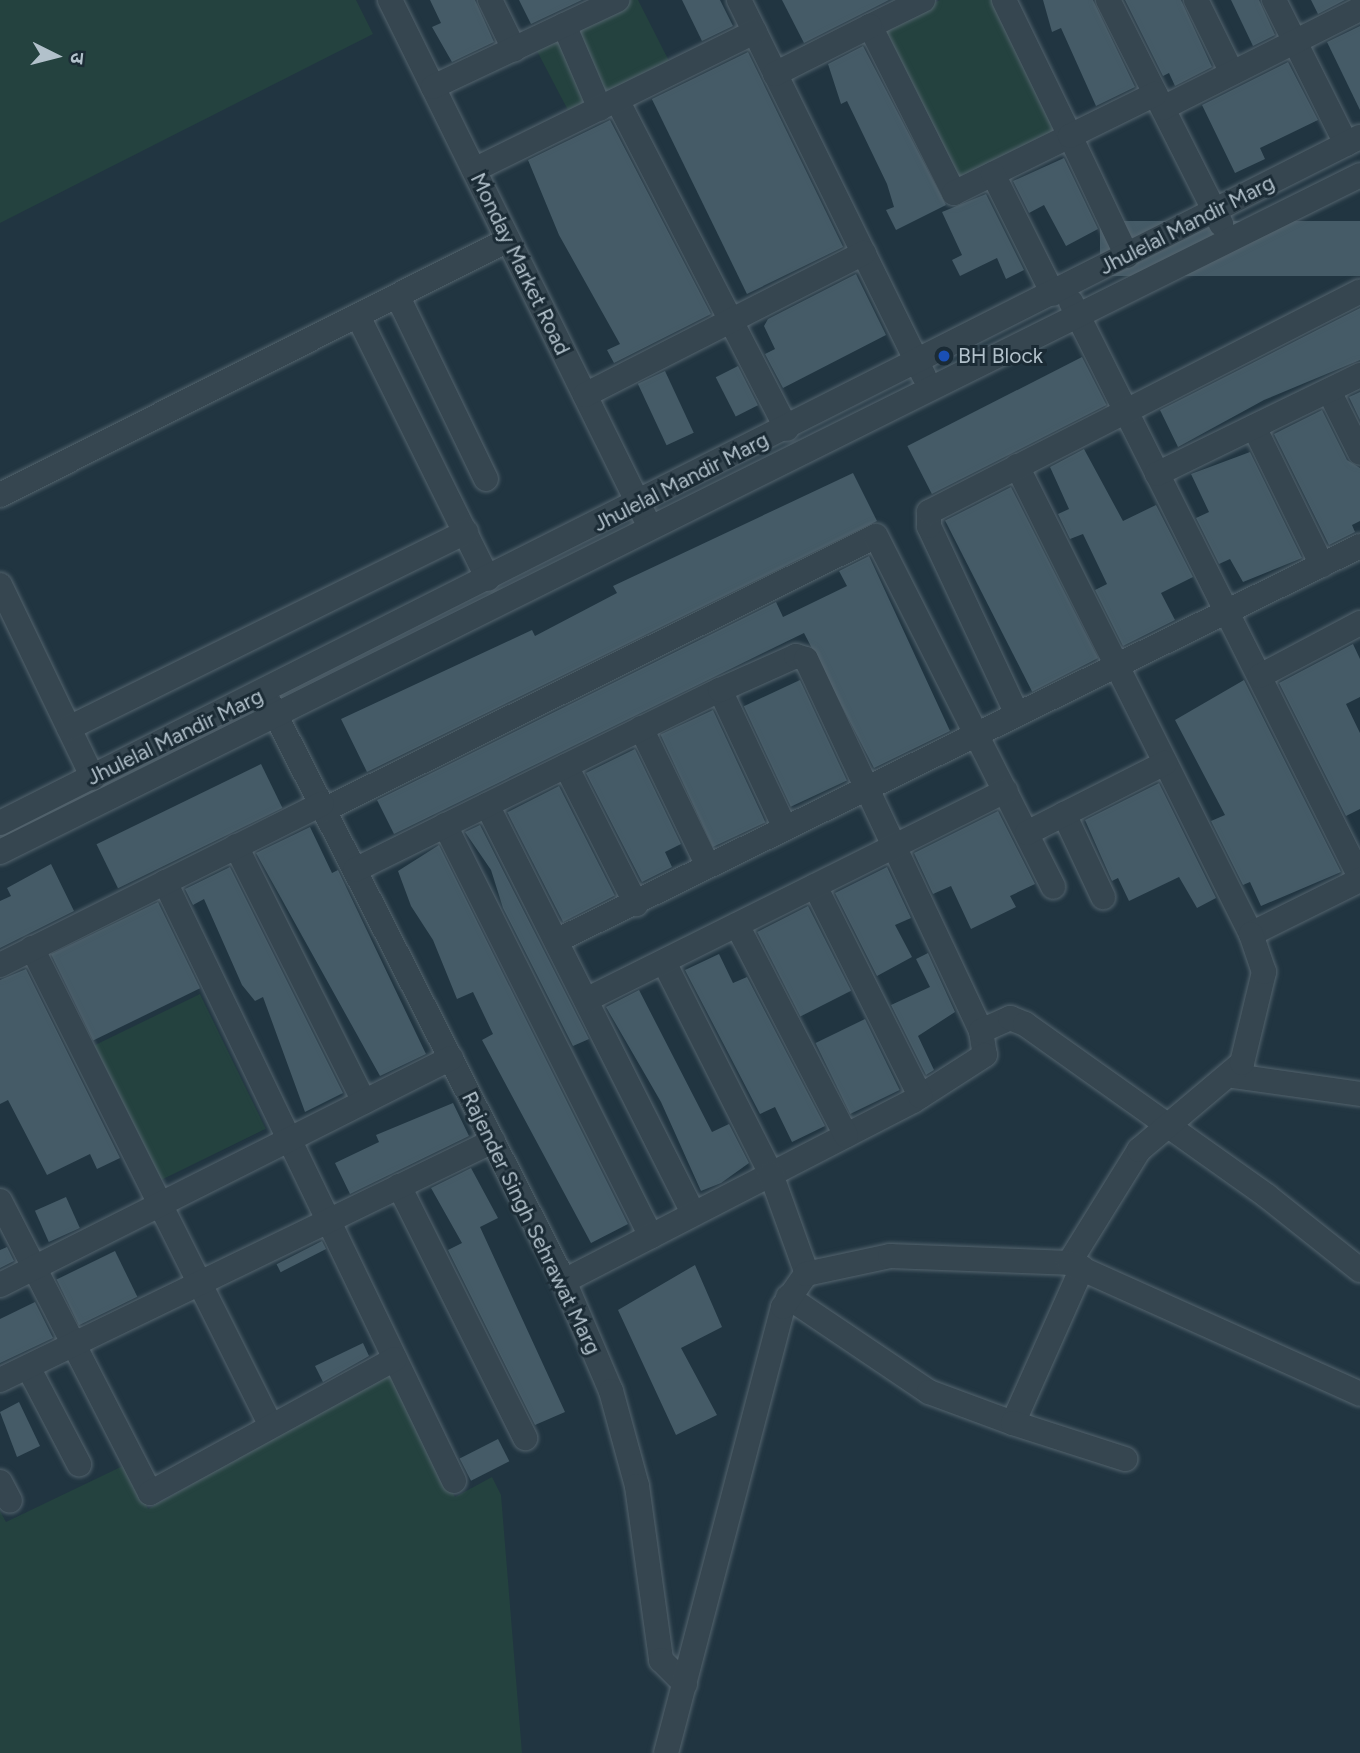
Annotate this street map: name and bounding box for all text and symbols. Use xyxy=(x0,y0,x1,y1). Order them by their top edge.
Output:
north arrow xyxy=(21,21,91,91)
text: उ xyxy=(65,52,89,65)
street label: Monday Market Road xyxy=(465,169,575,359)
street label: Jhulelal Mandir Marg xyxy=(1095,170,1279,280)
place label: BH Block xyxy=(958,343,1043,369)
marker: BH Block xyxy=(936,348,952,364)
street label: Jhulelal Mandir Marg xyxy=(589,427,773,537)
street label: Jhulelal Mandir Marg xyxy=(83,683,267,791)
street label: Rajender Singh Sehrawat Marg xyxy=(456,1088,606,1358)

